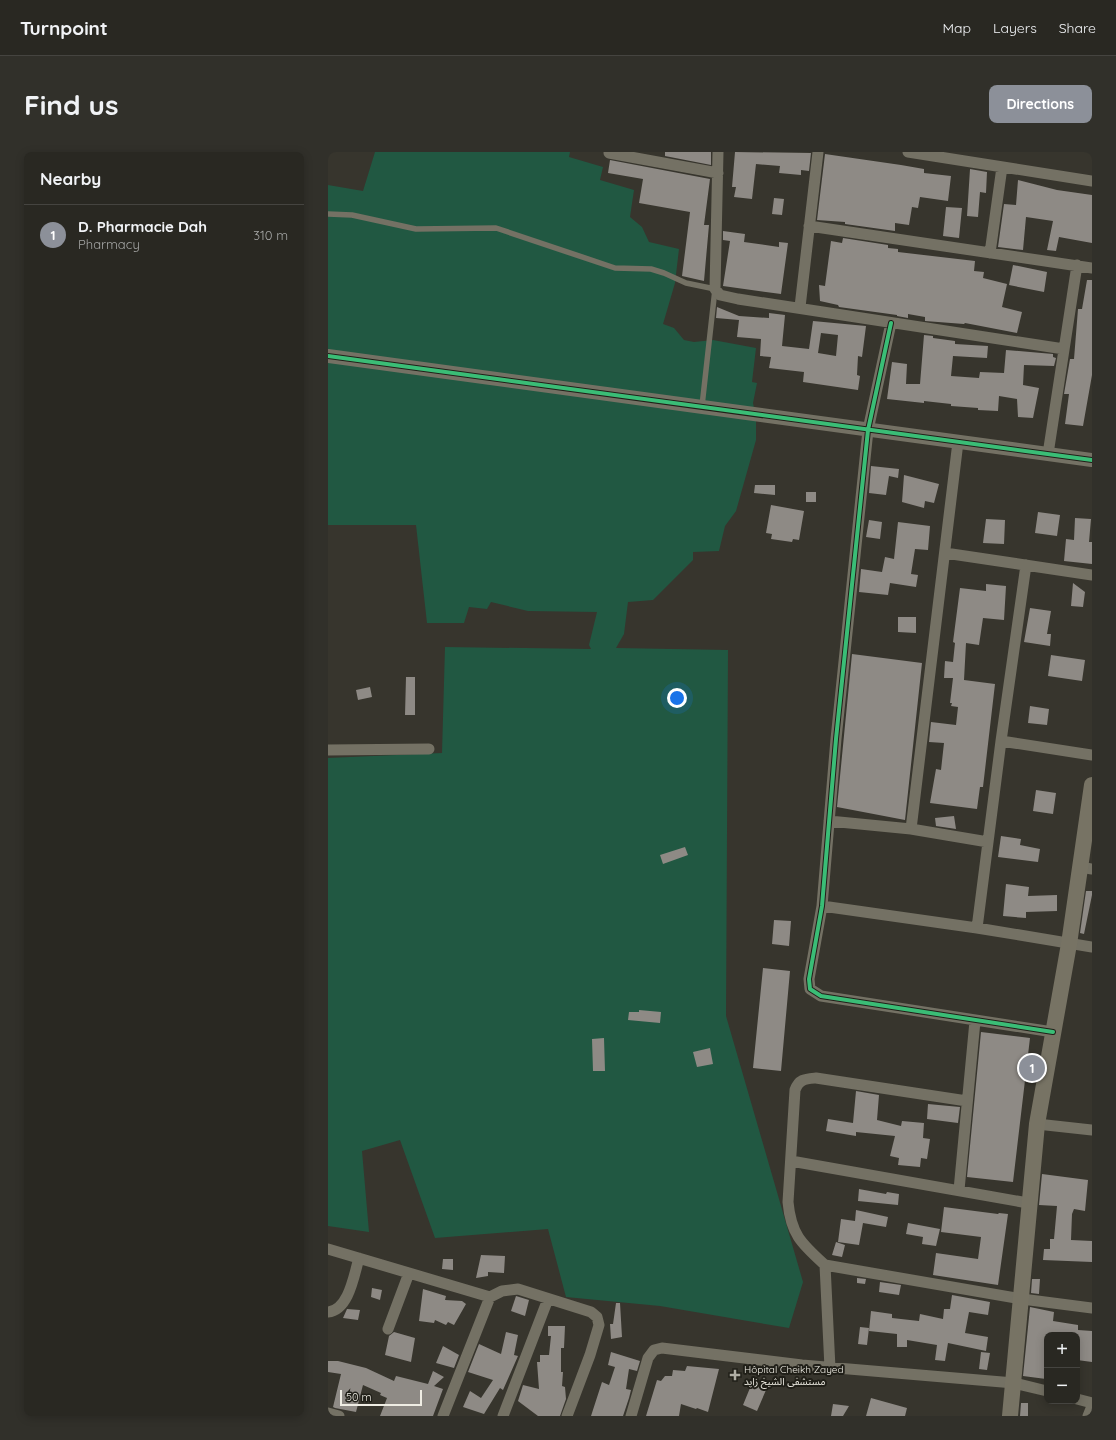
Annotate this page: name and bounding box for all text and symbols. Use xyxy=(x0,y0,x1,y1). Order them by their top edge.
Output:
text: Turnpoint xyxy=(20,16,108,40)
text: Map xyxy=(942,19,971,37)
text: Layers xyxy=(993,19,1037,37)
text: Share xyxy=(1059,19,1096,37)
button: Directions xyxy=(989,85,1092,123)
text: Find us xyxy=(24,87,118,122)
text: Nearby xyxy=(40,168,101,189)
text: D. Pharmacie Dah xyxy=(78,217,207,236)
text: 1 xyxy=(50,227,56,243)
text: 310 m xyxy=(253,227,288,243)
text: Pharmacy xyxy=(78,236,140,252)
your location xyxy=(667,688,687,708)
pin: 1 xyxy=(1019,1053,1045,1083)
map controls xyxy=(1044,1332,1080,1404)
button: + xyxy=(1044,1332,1080,1368)
place label: Hôpital Cheikh Zayed مستشفى الشيخ زايد xyxy=(744,1363,843,1389)
button: − xyxy=(1044,1368,1080,1404)
marker: Hôpital Cheikh Zayed مستشفى الشيخ زايد xyxy=(729,1369,741,1381)
scale bar xyxy=(340,1388,422,1407)
text: 50 m xyxy=(346,1390,372,1404)

